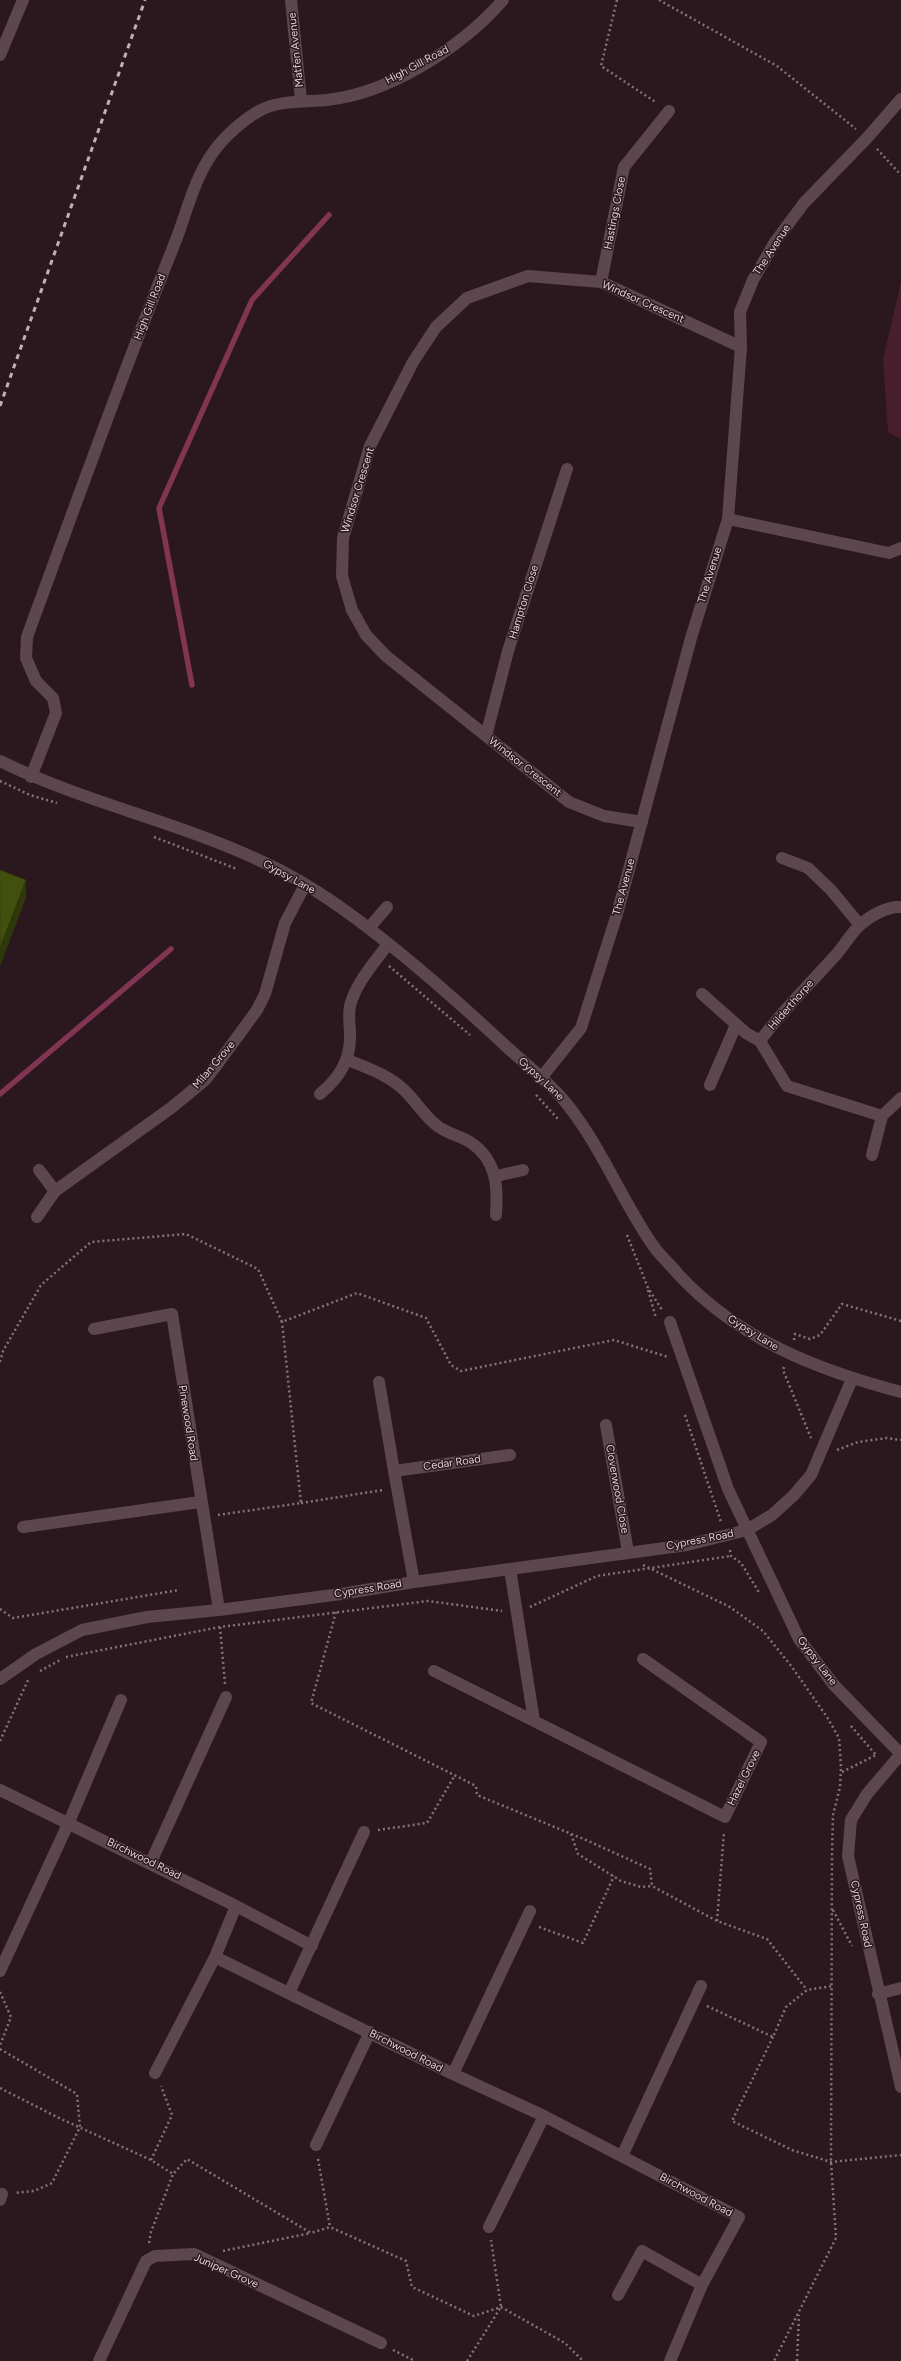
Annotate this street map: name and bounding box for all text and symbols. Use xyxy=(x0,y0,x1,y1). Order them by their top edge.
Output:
street label: Matfen Avenue xyxy=(286,12,306,88)
street label: High Gill Road xyxy=(383,43,451,87)
street label: Hastings Close xyxy=(601,175,629,251)
street label: The Avenue xyxy=(751,222,793,278)
street label: High Gill Road xyxy=(131,272,169,342)
street label: Windsor Crescent xyxy=(600,278,686,326)
street label: Windsor Crescent xyxy=(339,446,377,534)
street label: The Avenue xyxy=(695,545,725,605)
street label: Hampton Close xyxy=(506,563,542,641)
street label: Windsor Crescent xyxy=(486,735,564,799)
street label: Gypsy Lane xyxy=(261,857,317,897)
street label: The Avenue xyxy=(610,857,638,917)
street label: Hilderthorpe xyxy=(766,977,816,1033)
street label: Milan Grove xyxy=(190,1038,238,1092)
street label: Gypsy Lane xyxy=(515,1054,567,1104)
street label: Gypsy Lane xyxy=(725,1312,781,1354)
street label: Pinewood Road xyxy=(175,1384,201,1462)
street label: Cloverwood Close xyxy=(603,1443,631,1535)
street label: Cedar Road xyxy=(422,1452,482,1474)
street label: Cypress Road xyxy=(665,1527,735,1553)
street label: Cypress Road xyxy=(333,1577,403,1601)
street label: Gypsy Lane xyxy=(794,1634,840,1688)
street label: Hazel Grove xyxy=(725,1748,763,1808)
street label: Birchwood Road xyxy=(105,1835,183,1883)
street label: Cypress Road xyxy=(847,1879,875,1949)
street label: Birchwood Road xyxy=(367,2027,445,2075)
street label: Birchwood Road xyxy=(657,2170,735,2220)
street label: Juniper Grove xyxy=(192,2251,260,2291)

